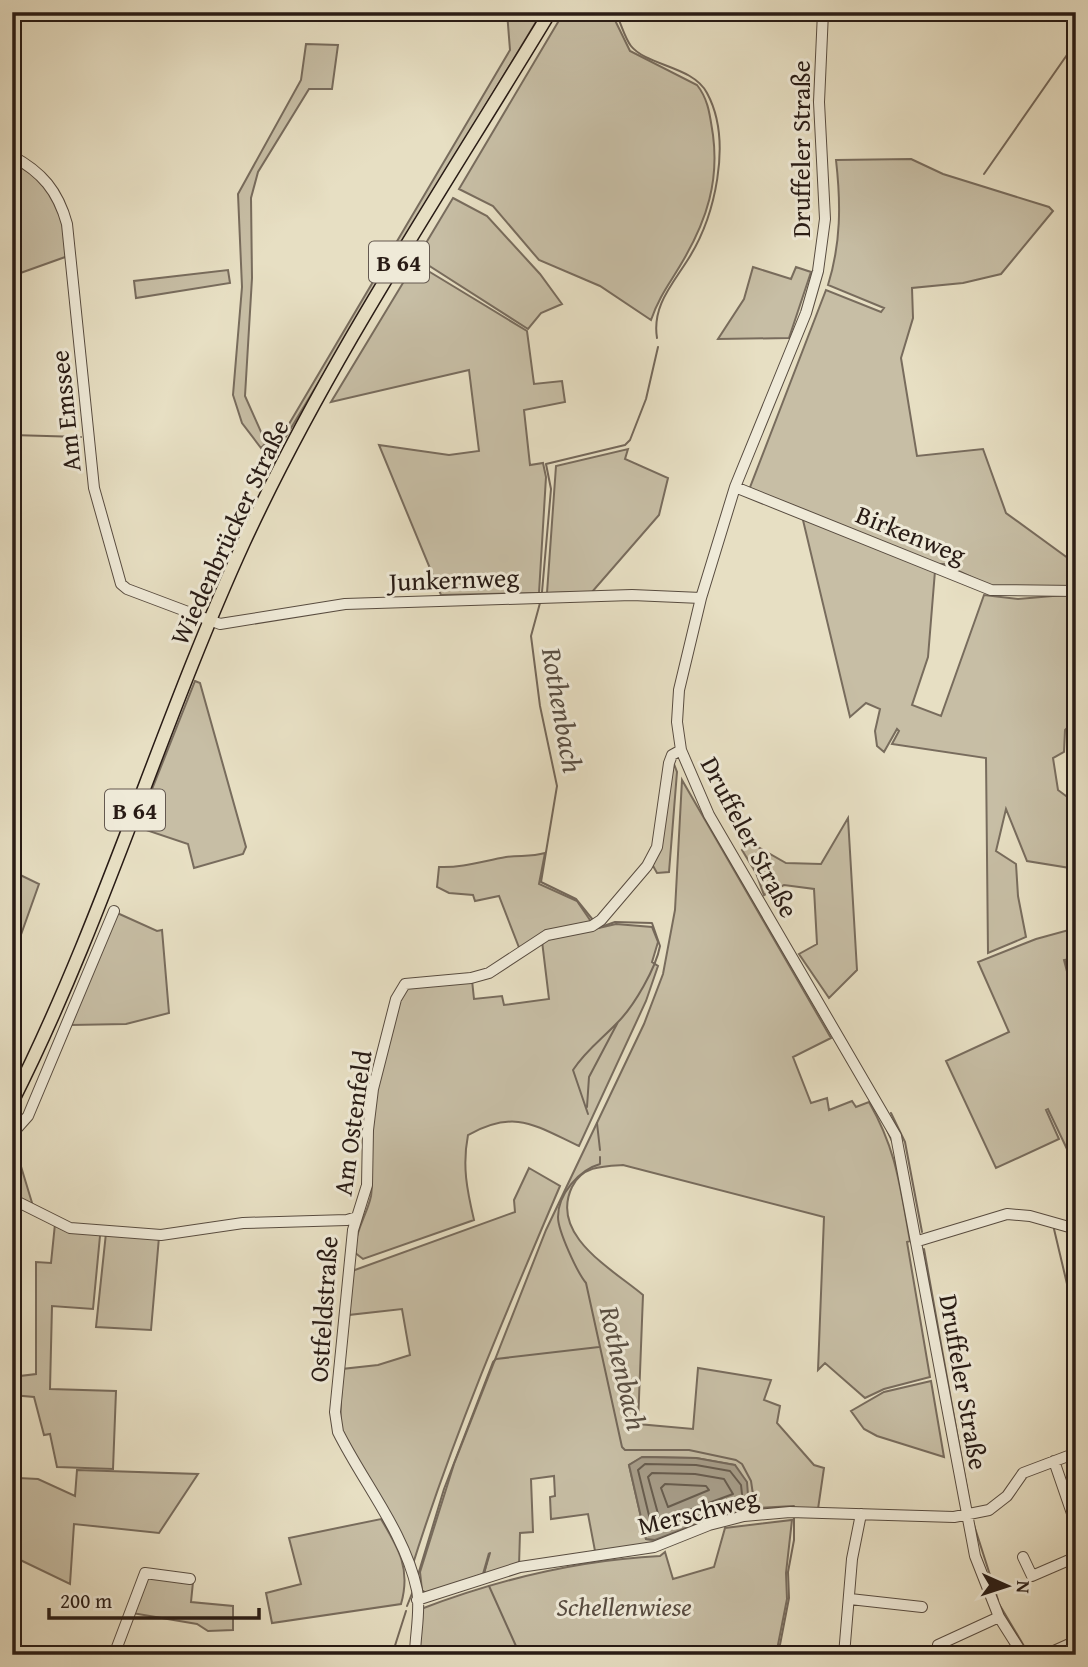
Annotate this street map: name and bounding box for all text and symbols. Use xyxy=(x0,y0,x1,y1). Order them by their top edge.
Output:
street label: Druffeler Straße xyxy=(781,60,820,238)
road number: B 64 xyxy=(369,242,429,282)
street label: Am Emssee xyxy=(39,348,91,474)
street label: Wiedenbrücker Straße xyxy=(160,413,298,651)
street label: Birkenweg xyxy=(850,494,972,574)
street label: Junkernweg xyxy=(385,557,520,601)
water label: Rothenbach xyxy=(532,643,594,776)
street label: Druffeler Straße xyxy=(691,749,809,925)
road number: B 64 xyxy=(105,790,165,830)
street label: Am Ostenfeld xyxy=(322,1048,382,1198)
street label: Ostfeldstraße xyxy=(298,1234,348,1384)
street label: Druffeler Straße xyxy=(929,1291,999,1473)
water label: Rothenbach xyxy=(590,1301,658,1434)
street label: Merschweg xyxy=(633,1477,763,1545)
north arrow xyxy=(972,1552,1042,1622)
scale bar xyxy=(49,1576,259,1620)
text: N xyxy=(1010,1580,1038,1594)
text: 200 m xyxy=(60,1585,112,1616)
park label: Schellenwiese xyxy=(556,1587,692,1626)

